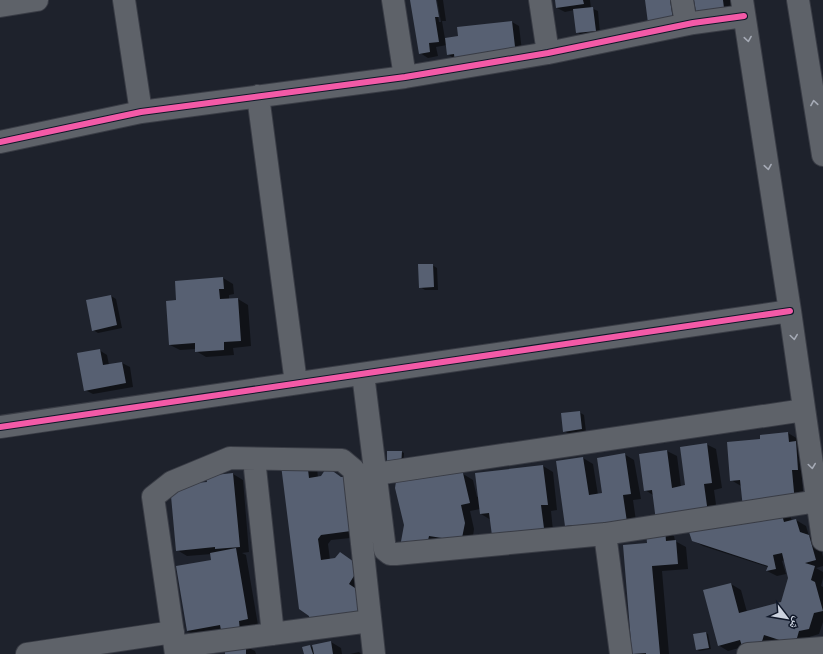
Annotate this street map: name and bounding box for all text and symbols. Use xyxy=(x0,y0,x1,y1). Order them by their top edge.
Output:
one-way arrow xyxy=(743,35,752,42)
one-way arrow xyxy=(811,100,819,106)
one-way arrow xyxy=(763,164,772,170)
one-way arrow xyxy=(789,334,798,340)
one-way arrow xyxy=(807,463,816,469)
north arrow xyxy=(767,598,807,638)
text: ش xyxy=(786,614,805,632)

